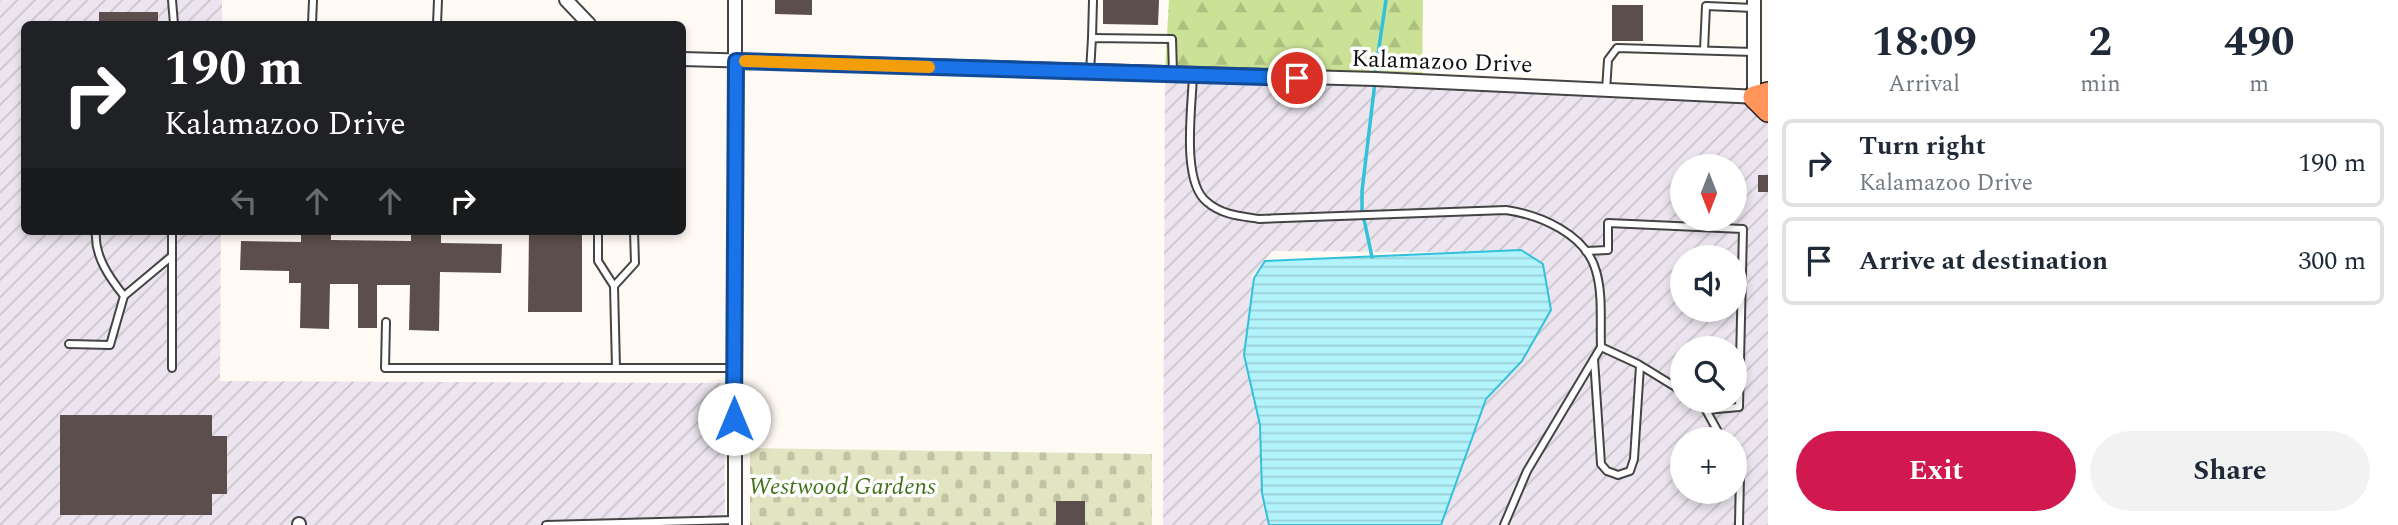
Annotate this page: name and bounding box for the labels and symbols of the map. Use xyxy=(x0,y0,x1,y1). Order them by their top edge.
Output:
street label: Kalamazoo Drive xyxy=(1351,41,1533,83)
pin xyxy=(1267,48,1327,108)
north arrow xyxy=(1670,154,1746,231)
position arrow xyxy=(697,382,771,456)
park label: Westwood Gardens xyxy=(748,469,936,505)

